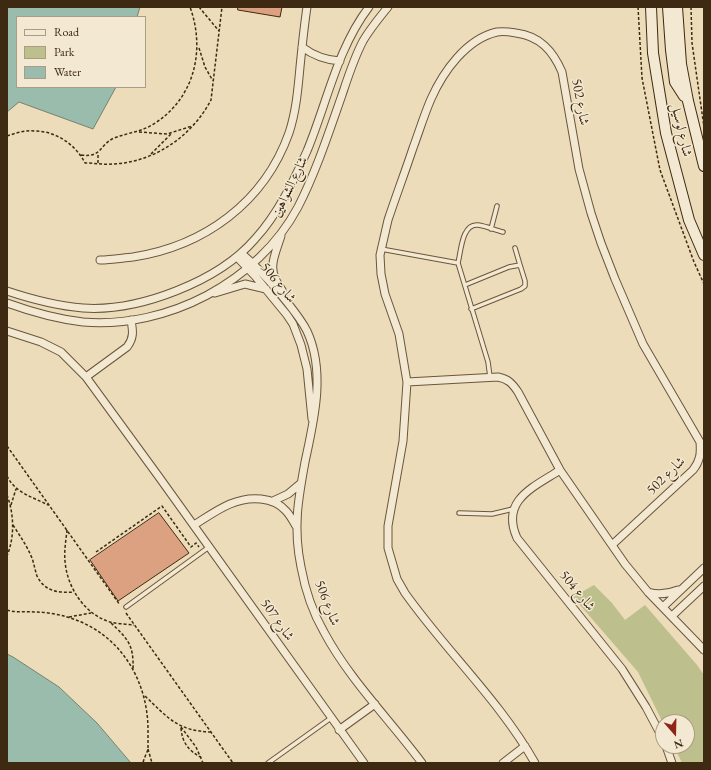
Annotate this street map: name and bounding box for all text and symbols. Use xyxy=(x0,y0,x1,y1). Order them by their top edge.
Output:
legend xyxy=(16,16,146,88)
text: Road xyxy=(54,24,79,40)
text: Park xyxy=(54,44,74,60)
text: Water xyxy=(54,64,81,80)
street label: شارع 502 xyxy=(568,77,592,127)
street label: شارع لوسيل xyxy=(667,101,695,159)
street label: شارع الشواهين xyxy=(268,154,312,220)
street label: شارع 506 xyxy=(257,259,299,307)
street label: شارع 502 xyxy=(643,454,689,498)
street label: شارع 504 xyxy=(556,567,598,615)
street label: شارع 506 xyxy=(311,578,343,628)
street label: شارع 507 xyxy=(257,596,297,644)
north arrow xyxy=(655,714,695,754)
text: N xyxy=(672,736,685,752)

